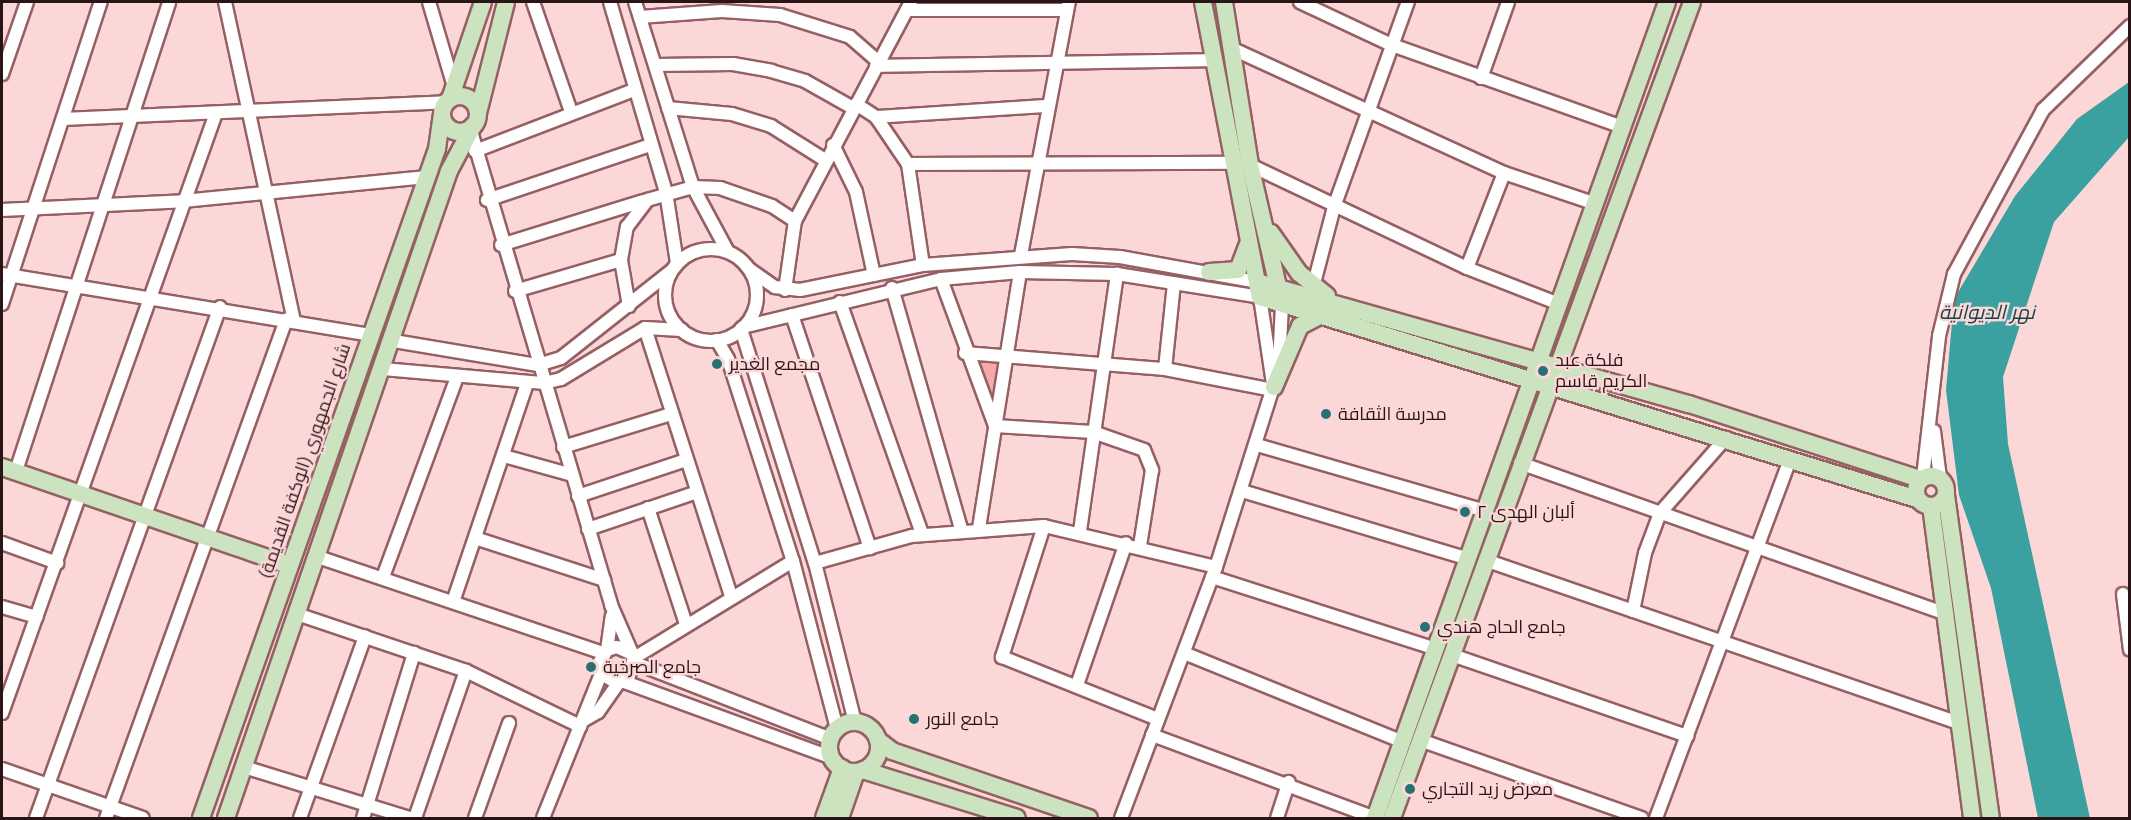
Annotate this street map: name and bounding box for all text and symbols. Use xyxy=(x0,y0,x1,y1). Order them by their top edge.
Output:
water label: نهر الديوانية xyxy=(1939,299,2035,323)
street label: شارع الجمهوري (الوكفة القديمة) xyxy=(255,341,355,581)
place label: فلكة عبد الكريم قاسم xyxy=(1555,350,1647,392)
place label: مجمع الغدير xyxy=(729,353,820,375)
marker: مجمع الغدير xyxy=(710,357,724,371)
marker: فلكة عبد الكريم قاسم xyxy=(1536,364,1550,378)
place label: مدرسة الثقافة xyxy=(1338,403,1447,425)
marker: مدرسة الثقافة xyxy=(1319,407,1333,421)
place label: ألبان الهدى ٢ xyxy=(1477,501,1575,523)
marker: ألبان الهدى ٢ xyxy=(1458,505,1472,519)
place label: جامع الحاج هندي xyxy=(1437,616,1565,638)
marker: جامع الحاج هندي xyxy=(1418,620,1432,634)
place label: جامع الصرخية xyxy=(603,656,701,678)
marker: جامع الصرخية xyxy=(584,660,598,674)
place label: جامع النور xyxy=(926,708,999,730)
marker: جامع النور xyxy=(907,712,921,726)
place label: معرض زيد التجاري xyxy=(1422,778,1553,800)
marker: معرض زيد التجاري xyxy=(1403,782,1417,796)

